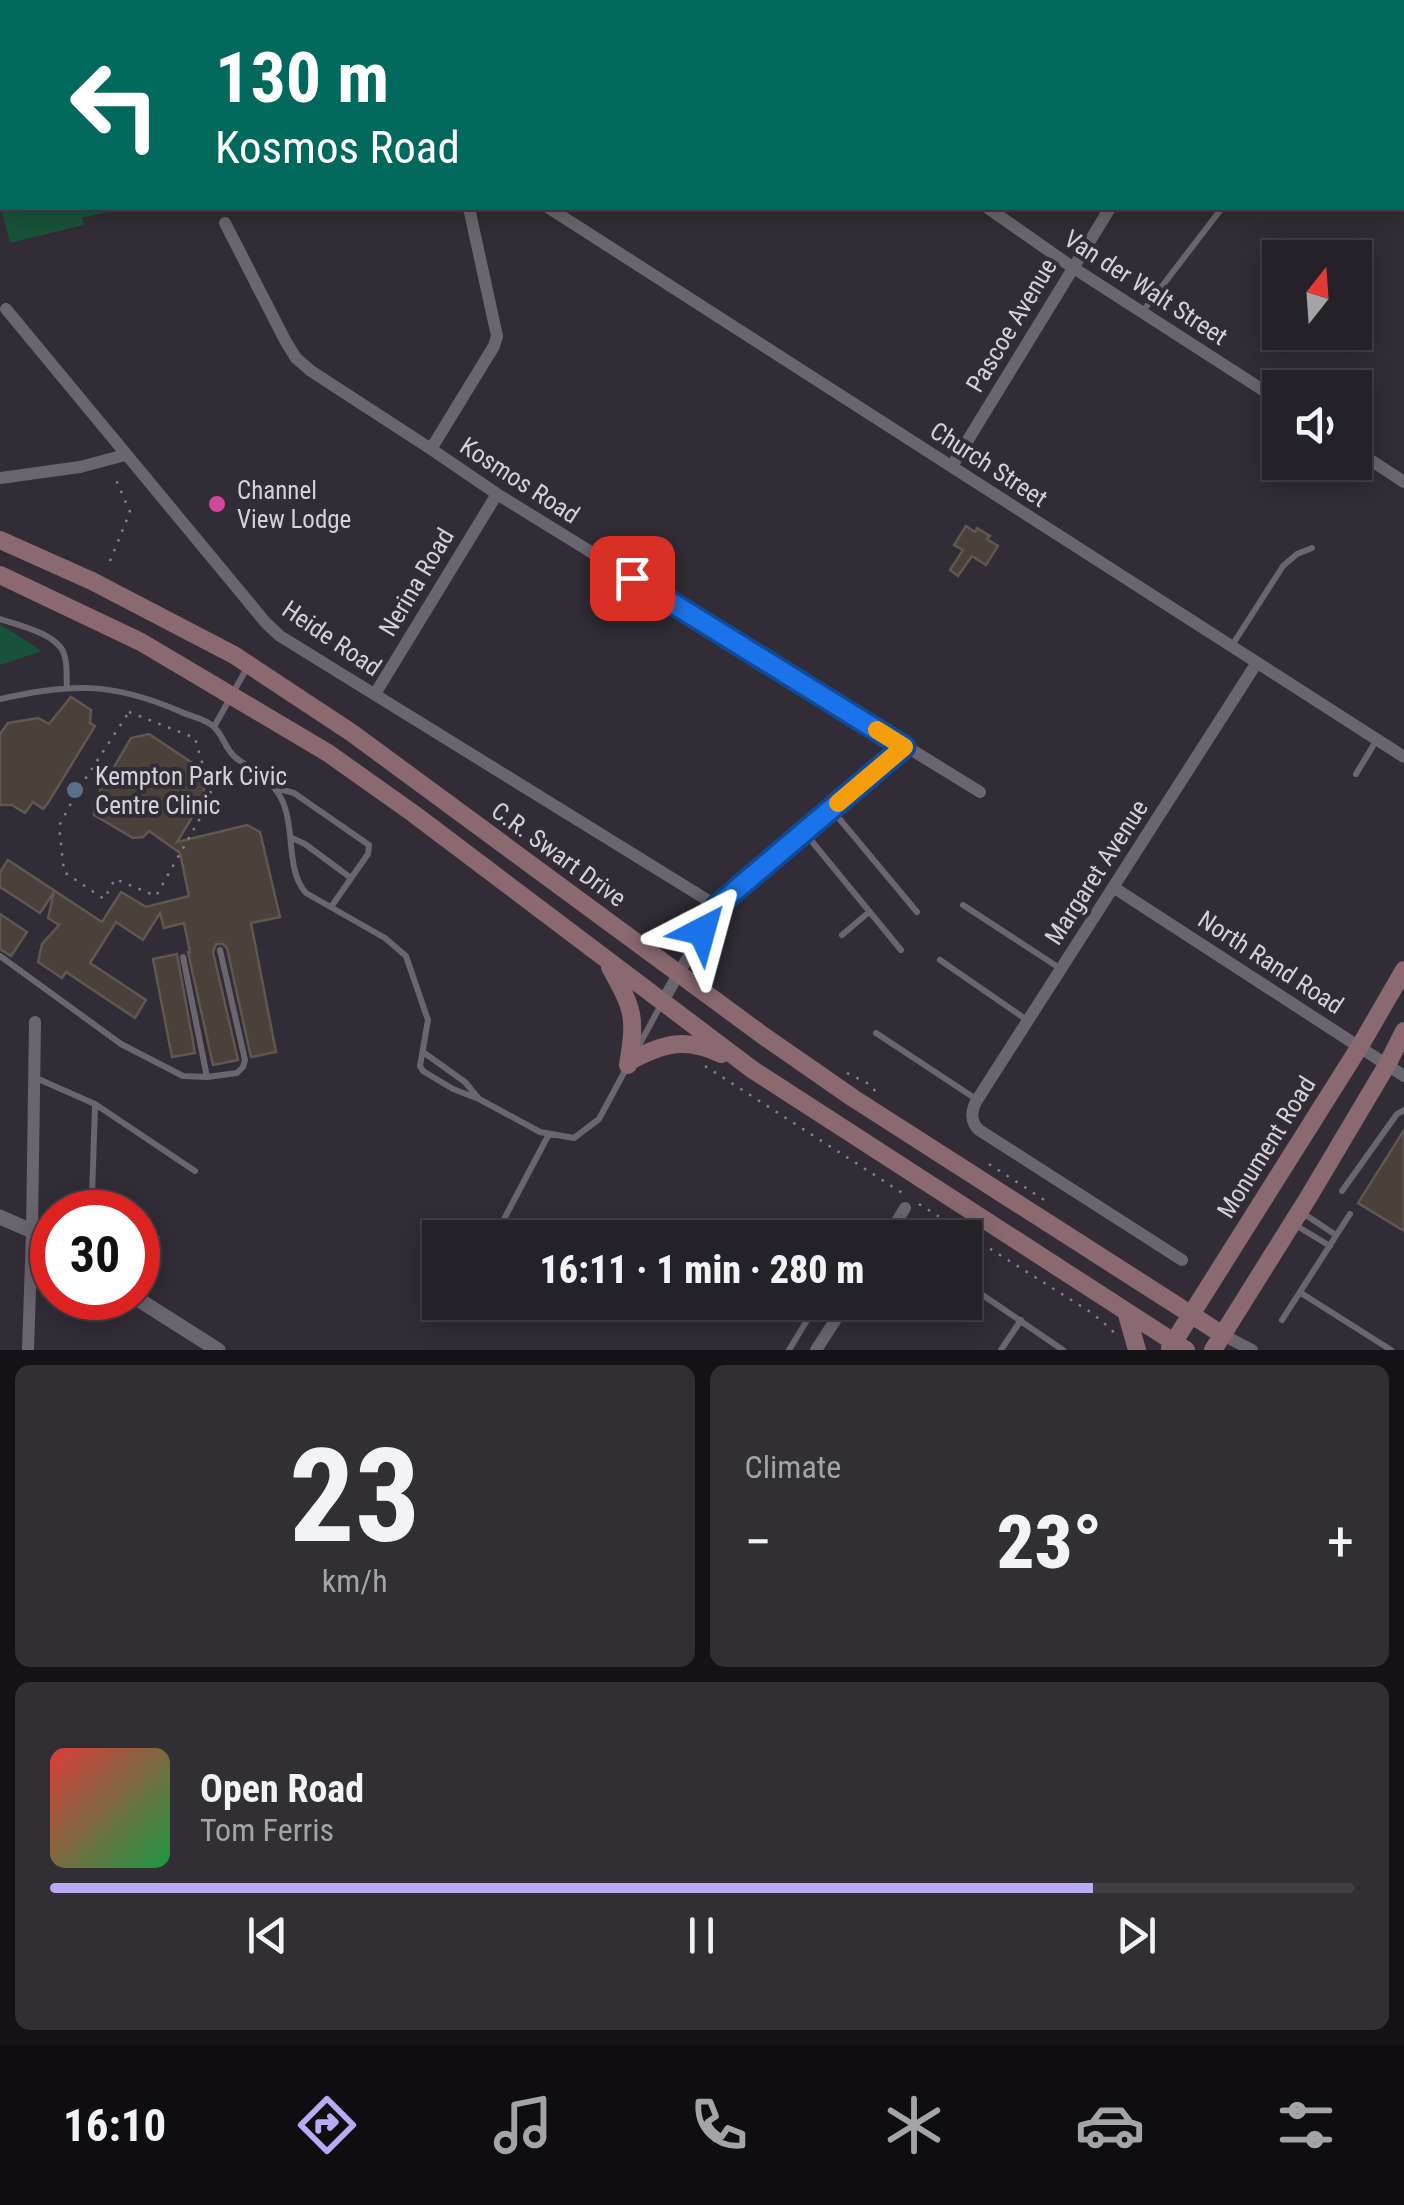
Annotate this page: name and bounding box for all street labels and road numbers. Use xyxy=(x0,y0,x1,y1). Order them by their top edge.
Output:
street label: Van der Walt Street xyxy=(1059,224,1233,351)
street label: Pascoe Avenue xyxy=(960,253,1063,397)
street label: Church Street xyxy=(925,416,1053,513)
street label: Kosmos Road xyxy=(455,431,585,530)
street label: Nerina Road xyxy=(373,523,460,641)
street label: Heide Road xyxy=(277,595,387,682)
street label: Margaret Avenue xyxy=(1039,794,1154,950)
street label: C.R. Swart Drive xyxy=(486,796,631,913)
street label: North Rand Road xyxy=(1193,905,1349,1020)
street label: Monument Road xyxy=(1211,1071,1322,1223)

